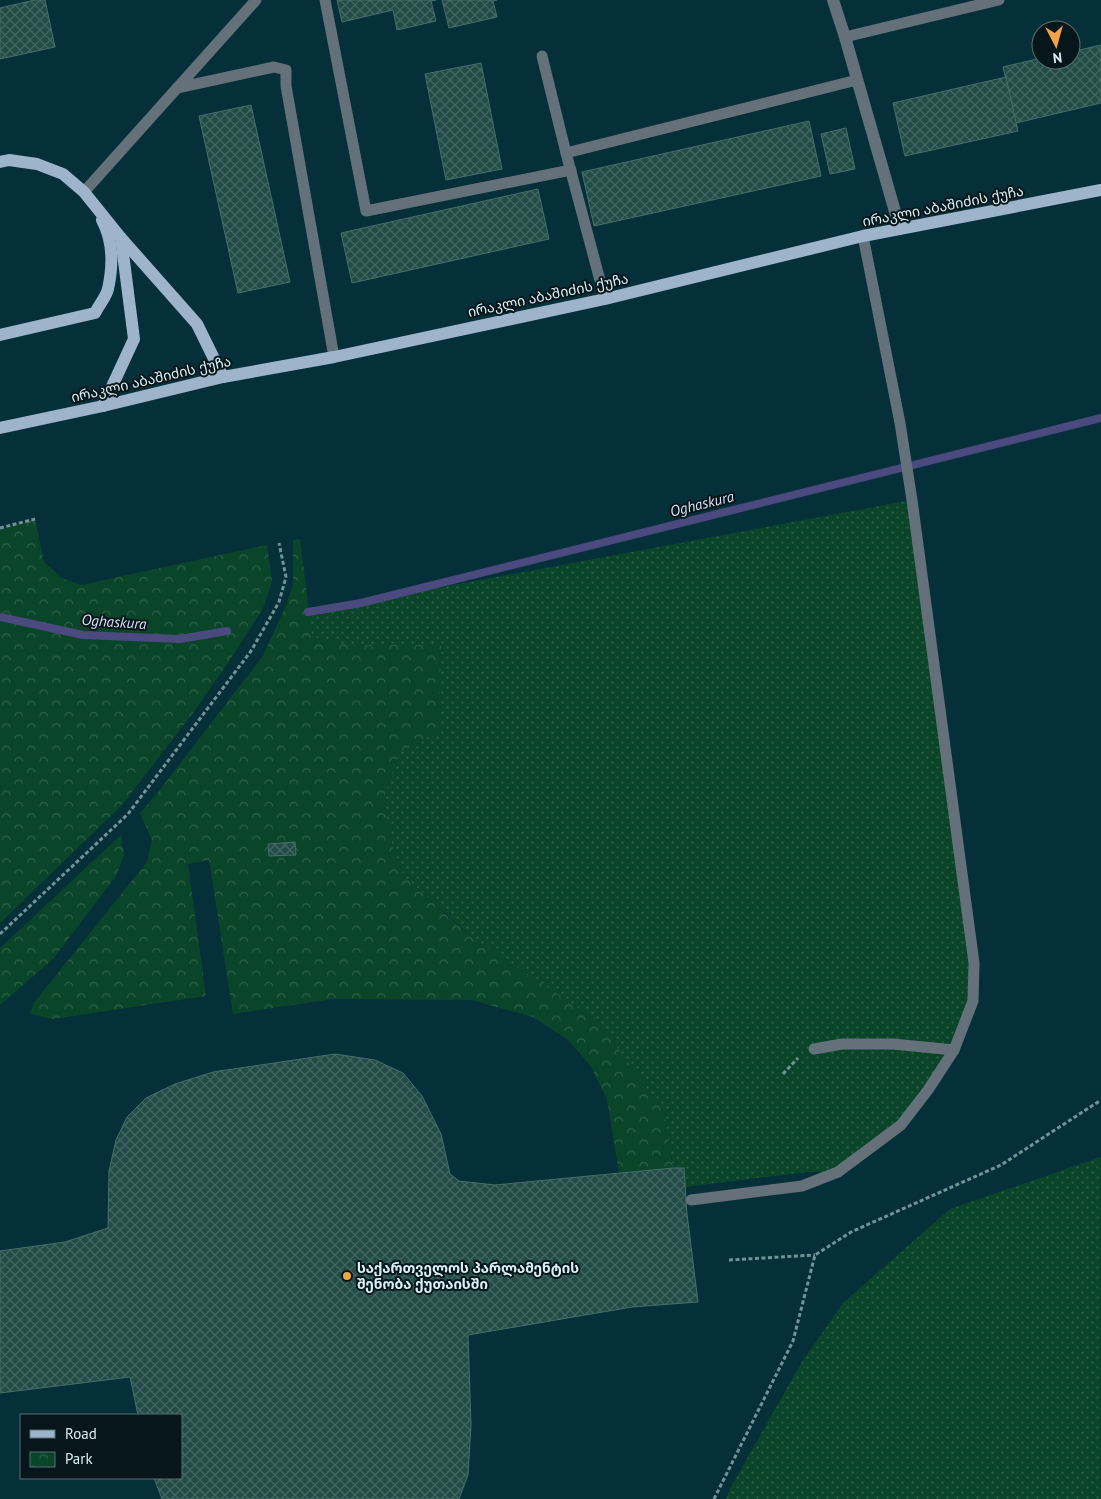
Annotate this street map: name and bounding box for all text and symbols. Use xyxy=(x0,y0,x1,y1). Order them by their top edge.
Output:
north arrow xyxy=(1031,20,1081,70)
text: N xyxy=(1052,48,1063,67)
street label: ირაკლი აბაშიძის ქუჩა xyxy=(861,182,1025,230)
street label: ირაკლი აბაშიძის ქუჩა xyxy=(466,269,630,321)
street label: ირაკლი აბაშიძის ქუჩა xyxy=(69,352,233,406)
water label: Oghaskura xyxy=(668,486,736,521)
water label: Oghaskura xyxy=(81,610,148,633)
place label: საქართველოს პარლამენტის შენობა ქუთაისში xyxy=(357,1259,579,1293)
marker: საქართველოს პარლამენტის შენობა ქუთაისში xyxy=(341,1270,353,1282)
legend xyxy=(20,1414,182,1479)
text: Road xyxy=(65,1424,97,1443)
text: Park xyxy=(65,1449,93,1468)

